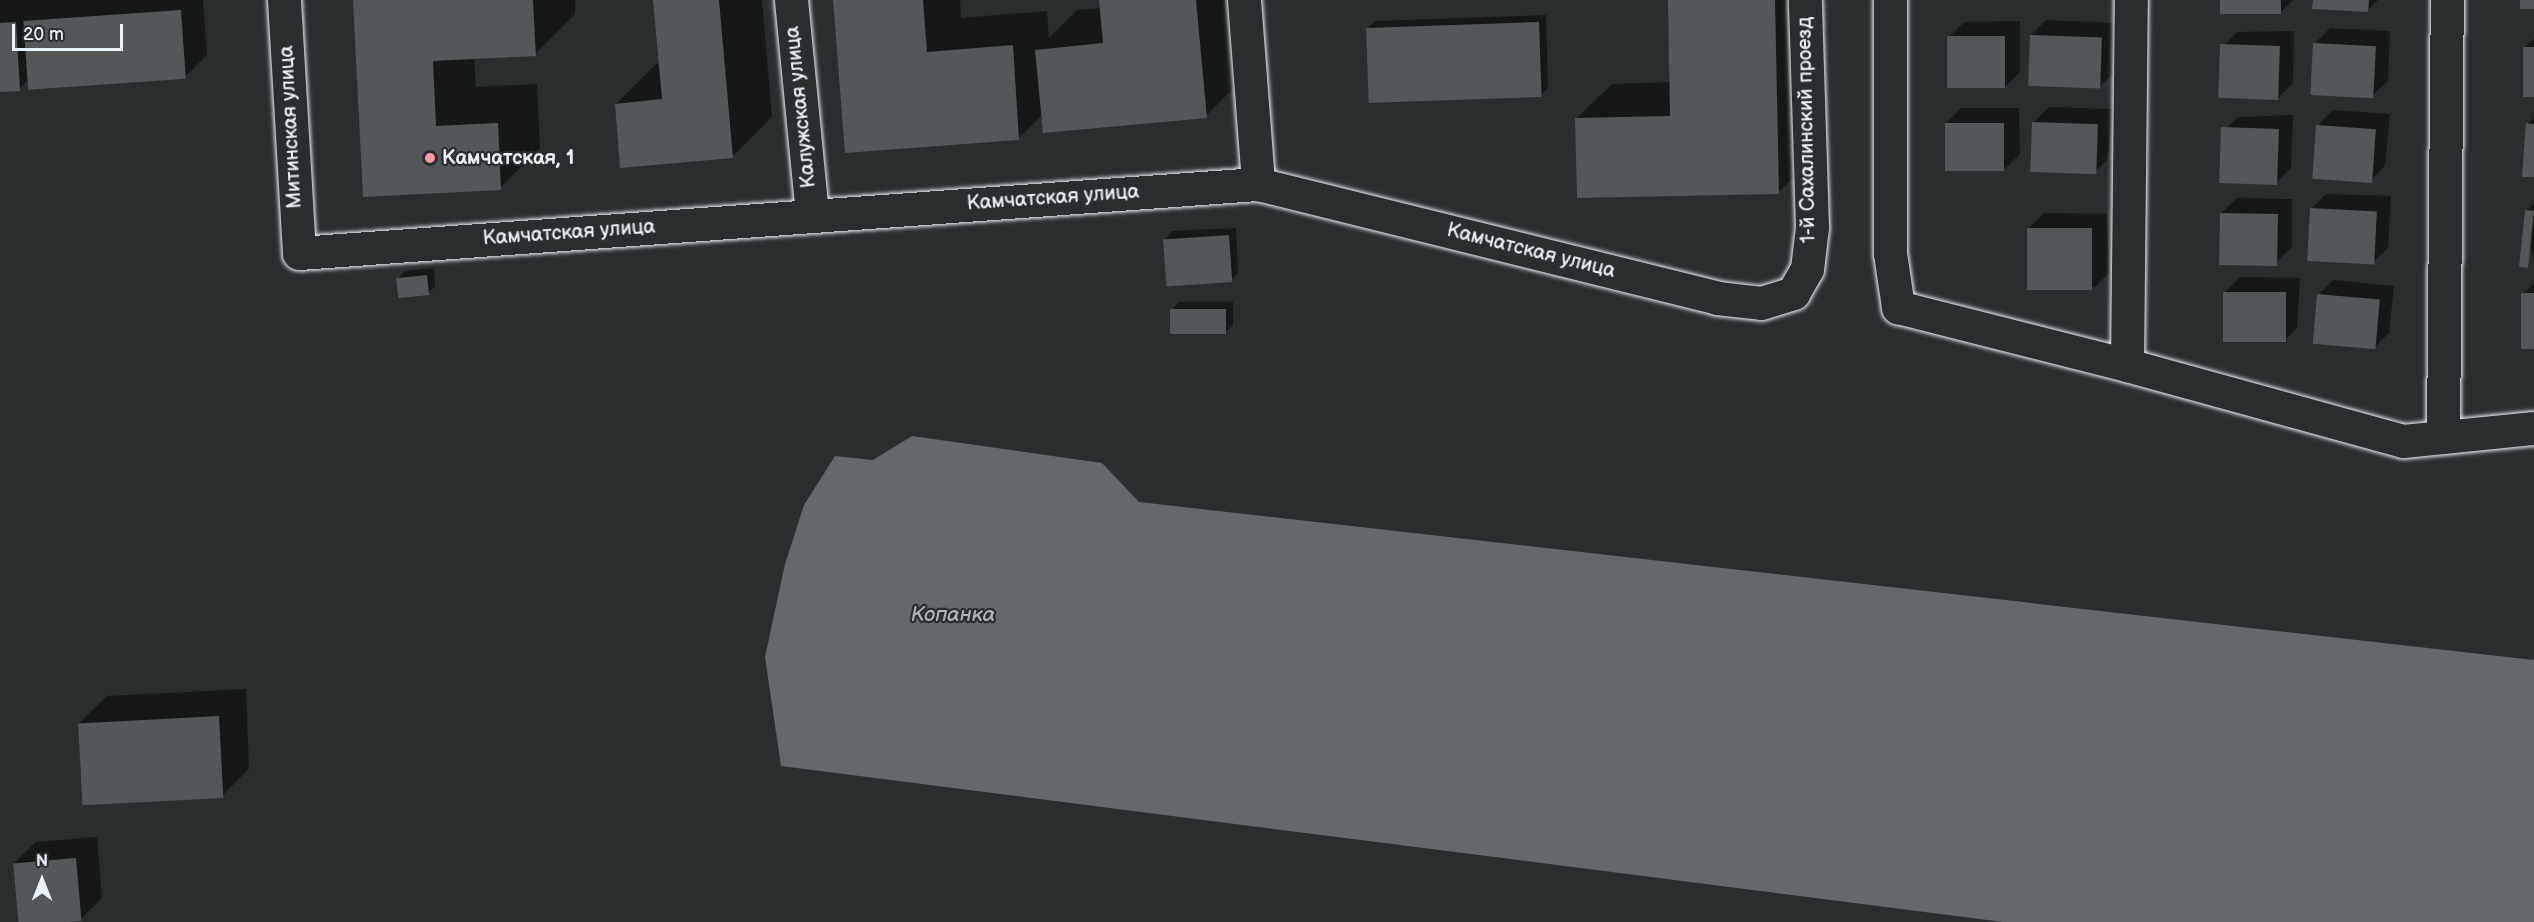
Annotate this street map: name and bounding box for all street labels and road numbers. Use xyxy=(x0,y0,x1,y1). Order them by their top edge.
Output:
street label: 1-й Сахалинский проезд xyxy=(1793,17,1821,243)
street label: Калужская улица xyxy=(781,25,821,189)
street label: Митинская улица xyxy=(275,45,307,209)
street label: Камчатская улица xyxy=(966,180,1140,216)
street label: Камчатская улица xyxy=(482,215,656,251)
street label: Камчатская улица xyxy=(1444,218,1618,284)

